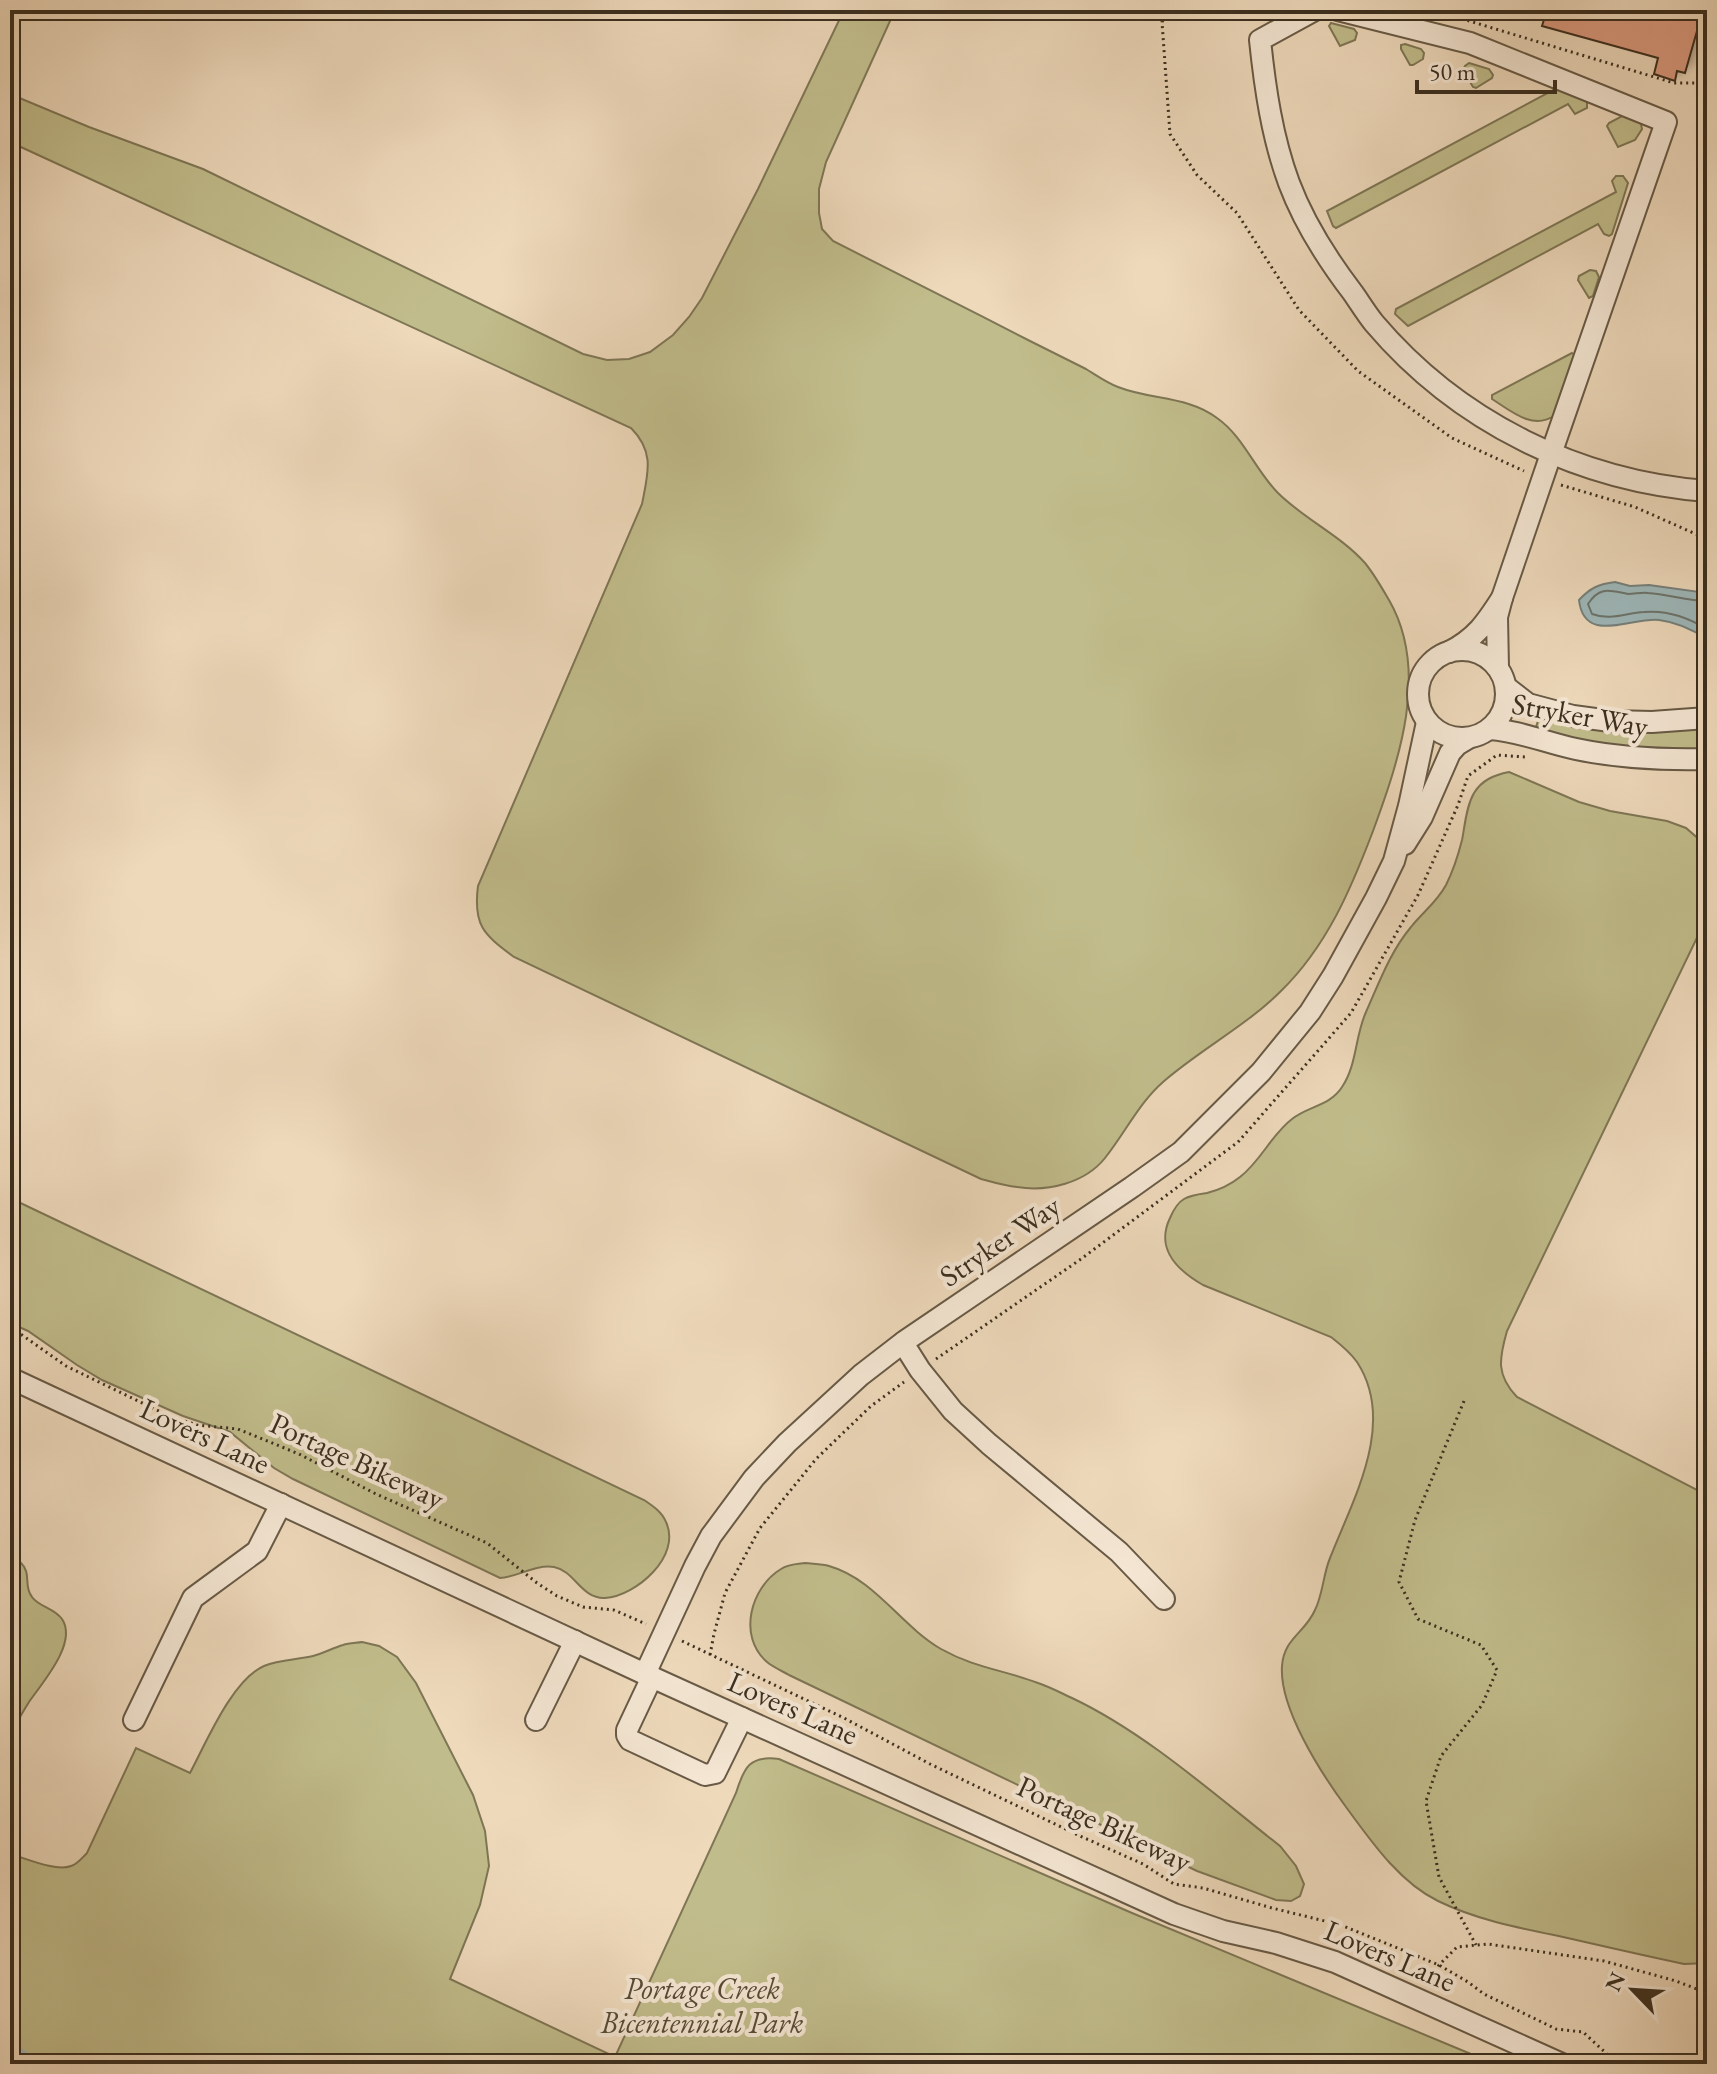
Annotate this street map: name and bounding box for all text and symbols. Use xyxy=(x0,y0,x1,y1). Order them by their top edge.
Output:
scale bar xyxy=(1417,44,1555,94)
text: 50 m xyxy=(1429,56,1476,87)
street label: Stryker Way xyxy=(1509,683,1652,746)
street label: Stryker Way xyxy=(932,1185,1068,1295)
street label: Lovers Lane xyxy=(134,1389,276,1483)
street label: Portage Bikeway xyxy=(264,1403,451,1518)
street label: Lovers Lane xyxy=(722,1662,865,1754)
street label: Portage Bikeway xyxy=(1011,1766,1198,1881)
street label: Lovers Lane xyxy=(1319,1910,1462,2001)
north arrow xyxy=(1593,1950,1673,2030)
text: N xyxy=(1598,1967,1632,1996)
park label: Portage Creek Bicentennial Park xyxy=(600,1969,804,2042)

